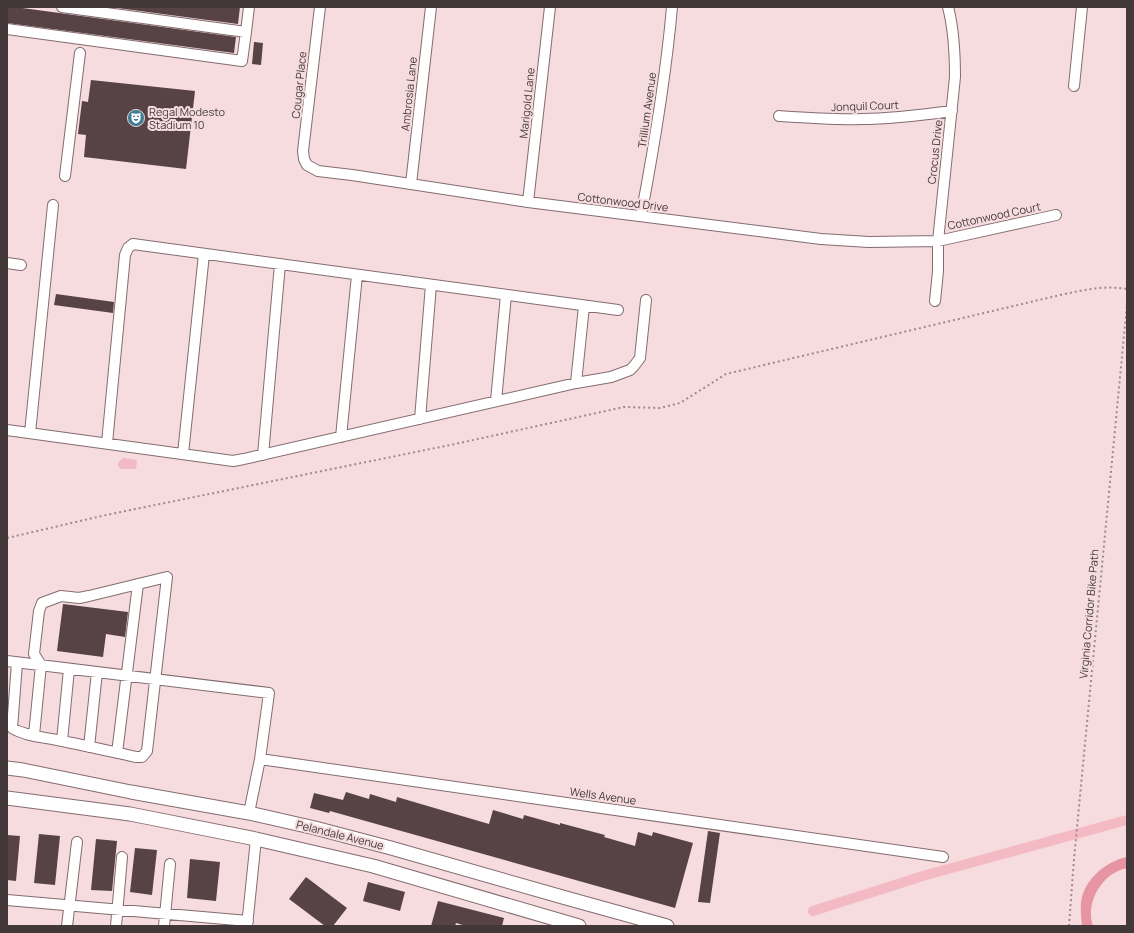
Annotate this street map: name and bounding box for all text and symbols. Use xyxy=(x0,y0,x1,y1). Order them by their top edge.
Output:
street label: Cougar Place xyxy=(288,50,310,119)
street label: Ambrosia Lane xyxy=(397,56,420,132)
street label: Marigold Lane xyxy=(515,66,538,139)
street label: Trillium Avenue xyxy=(634,71,659,149)
street label: Jonquil Court xyxy=(831,97,899,114)
place label: Regal Modesto Stadium 10 xyxy=(149,104,225,132)
theatre icon: Regal Modesto Stadium 10 xyxy=(126,108,146,128)
street label: Crocus Drive xyxy=(924,119,945,185)
street label: Cottonwood Drive xyxy=(577,188,670,215)
street label: Cottonwood Court xyxy=(946,198,1042,233)
street label: Virginia Corridor Bike Path xyxy=(1075,549,1102,679)
street label: Wells Avenue xyxy=(569,783,638,808)
street label: Pelandale Avenue xyxy=(295,816,386,853)

